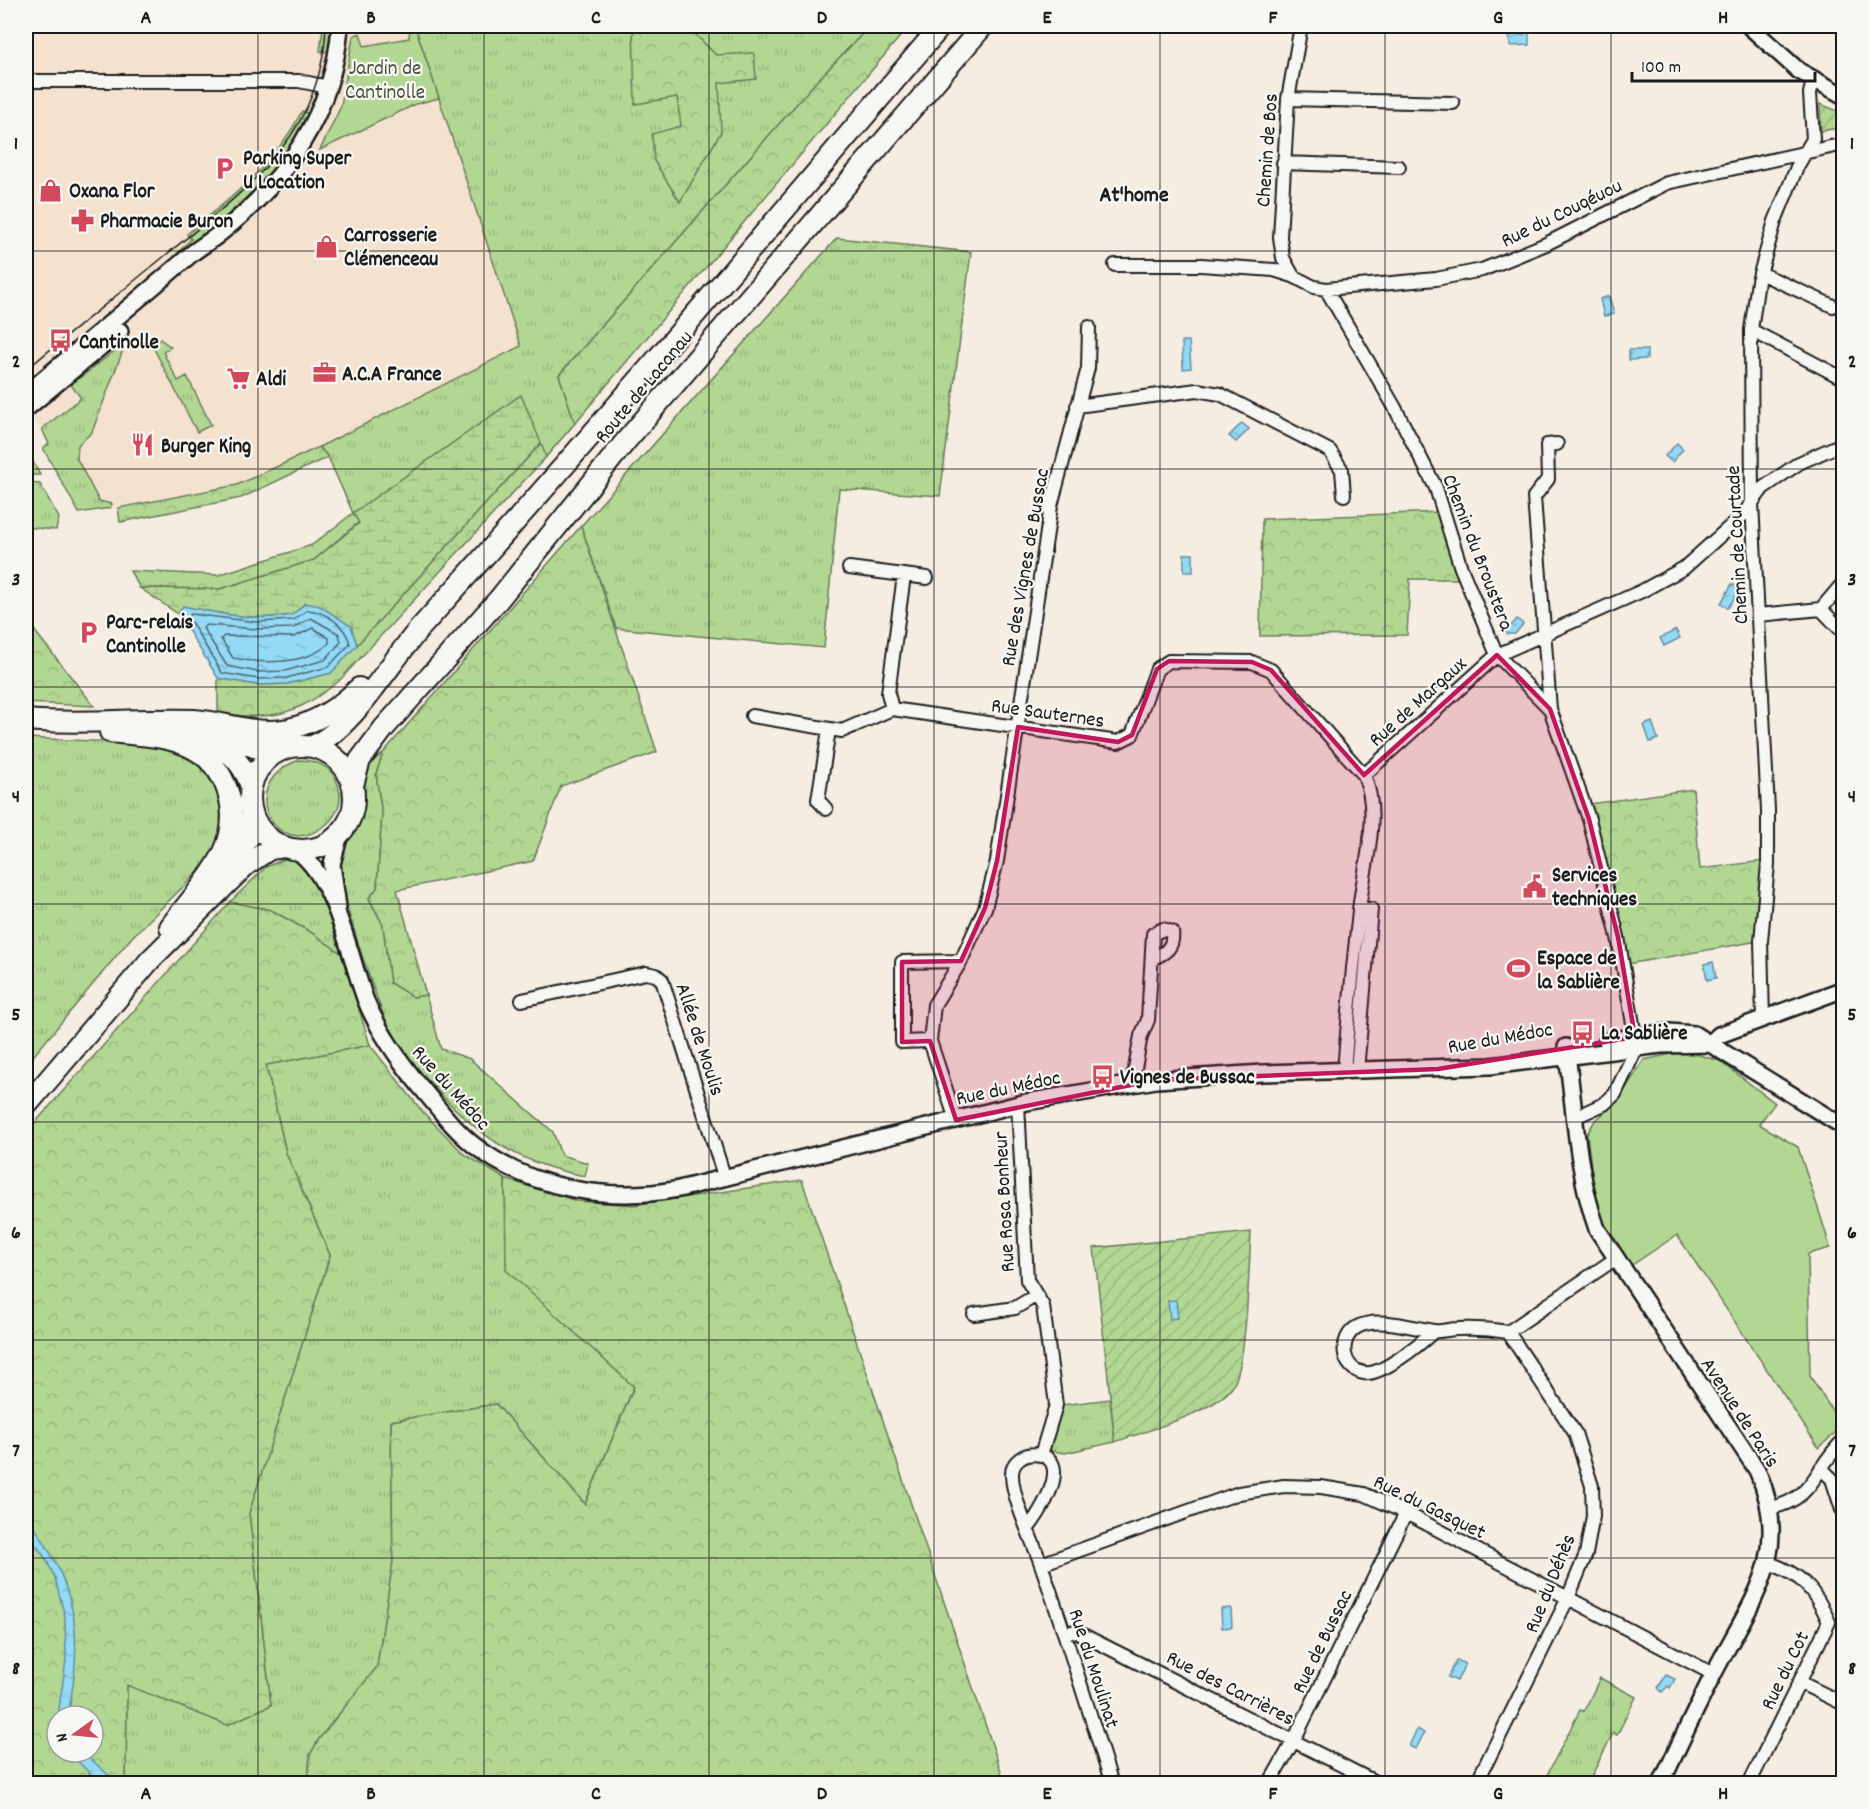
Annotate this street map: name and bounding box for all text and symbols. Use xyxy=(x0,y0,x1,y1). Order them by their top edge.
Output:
text: A xyxy=(141,5,152,33)
text: B xyxy=(366,5,376,33)
text: C xyxy=(591,5,601,33)
text: D xyxy=(817,5,828,33)
text: E xyxy=(1042,5,1052,33)
text: F xyxy=(1269,5,1279,33)
text: G xyxy=(1493,5,1503,33)
text: H xyxy=(1718,5,1728,33)
scale bar xyxy=(1632,45,1815,83)
park label: Jardin de Cantinolle xyxy=(345,55,425,109)
text: 100 m xyxy=(1641,56,1681,81)
street label: Chemin de Bos xyxy=(1250,92,1288,208)
text: 1 xyxy=(14,131,18,159)
text: 1 xyxy=(1850,131,1854,159)
place label: Parking Super U Location xyxy=(243,145,353,199)
parking icon: Parking Super U Location xyxy=(212,156,238,182)
street label: Rue du Couqéuou xyxy=(1497,172,1628,257)
shop icon: Oxana Flor xyxy=(38,177,64,203)
place label: Oxana Flor xyxy=(69,178,156,208)
district label: At'home xyxy=(1099,181,1169,212)
pharmacy icon: Pharmacie Buron xyxy=(69,207,95,233)
place label: Pharmacie Buron xyxy=(100,208,234,238)
place label: Carrosserie Clémenceau xyxy=(344,222,438,276)
shop icon: Carrosserie Clémenceau xyxy=(313,233,339,259)
street label: Route de Lacanau xyxy=(589,325,702,451)
bus stop icon: Cantinolle xyxy=(48,328,74,354)
place label: Cantinolle xyxy=(79,329,159,359)
text: 2 xyxy=(12,349,20,377)
text: 2 xyxy=(1848,349,1856,377)
office icon: A.C.A France xyxy=(311,360,337,386)
place label: A.C.A France xyxy=(342,361,441,391)
supermarket icon: Aldi xyxy=(225,365,251,391)
place label: Aldi xyxy=(256,366,286,396)
restaurant icon: Burger King xyxy=(130,432,156,458)
place label: Burger King xyxy=(161,433,251,463)
street label: Chemin de Courtade xyxy=(1720,465,1758,625)
street label: Rue des Vignes de Bussac xyxy=(995,466,1059,669)
street label: Chemin du Broustera xyxy=(1433,471,1520,637)
text: 3 xyxy=(12,567,20,595)
text: 3 xyxy=(1848,567,1856,595)
place label: Parc-relais Cantinolle xyxy=(106,609,194,663)
parking icon: Parc-relais Cantinolle xyxy=(75,620,101,646)
street label: Rue de Margaux xyxy=(1363,651,1475,756)
street label: Rue Sauternes xyxy=(989,692,1106,738)
text: 4 xyxy=(12,784,20,812)
text: 4 xyxy=(1848,784,1856,812)
place label: Services techniques xyxy=(1552,862,1637,916)
public building icon: Services techniques xyxy=(1521,873,1547,899)
place label: Espace de la Sablière xyxy=(1537,945,1620,999)
sports icon: Espace de la Sablière xyxy=(1506,956,1532,982)
street label: Allée de Moulis xyxy=(666,980,730,1100)
text: 5 xyxy=(11,1002,21,1030)
text: 5 xyxy=(1847,1002,1857,1030)
street label: Rue du Médoc xyxy=(1446,1016,1555,1064)
bus stop icon: La Sablière xyxy=(1570,1019,1596,1045)
place label: La Sablière xyxy=(1601,1020,1687,1050)
street label: Rue du Médoc xyxy=(403,1040,496,1138)
bus stop icon: Vignes de Bussac xyxy=(1089,1063,1115,1089)
street label: Rue du Médoc xyxy=(954,1064,1064,1116)
place label: Vignes de Bussac xyxy=(1120,1064,1255,1094)
street label: Rue Rosa Bonheur xyxy=(987,1130,1025,1273)
text: 6 xyxy=(11,1220,21,1248)
text: 6 xyxy=(1847,1220,1857,1248)
street label: Avenue de Paris xyxy=(1692,1353,1785,1475)
text: 7 xyxy=(12,1438,20,1466)
text: 7 xyxy=(1848,1438,1856,1466)
street label: Rue du Gasquet xyxy=(1367,1469,1490,1549)
street label: Rue du Déhès xyxy=(1518,1530,1585,1638)
street label: Rue de Bussac xyxy=(1286,1585,1362,1699)
street label: Rue du Moulinat xyxy=(1059,1605,1126,1733)
street label: Rue du Cot xyxy=(1755,1627,1819,1716)
street label: Rue des Carrières xyxy=(1160,1644,1299,1735)
text: 8 xyxy=(12,1656,20,1684)
text: 8 xyxy=(1848,1656,1856,1684)
north arrow xyxy=(45,1704,105,1764)
text: N xyxy=(51,1730,75,1744)
text: A xyxy=(141,1781,152,1809)
text: B xyxy=(366,1781,376,1809)
text: C xyxy=(591,1781,601,1809)
text: D xyxy=(817,1781,828,1809)
text: E xyxy=(1042,1781,1052,1809)
text: F xyxy=(1269,1781,1279,1809)
text: G xyxy=(1493,1781,1503,1809)
text: H xyxy=(1718,1781,1728,1809)

